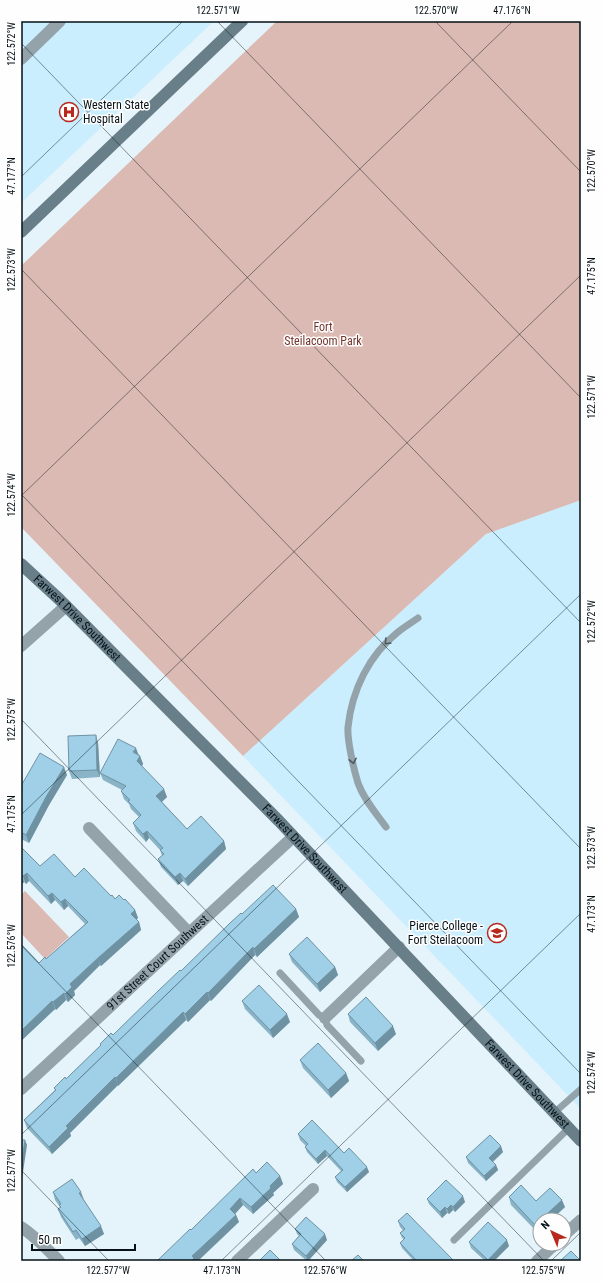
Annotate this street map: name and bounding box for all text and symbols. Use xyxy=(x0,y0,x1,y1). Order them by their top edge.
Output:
text: 122.571°W xyxy=(196,5,240,16)
text: 122.570°W xyxy=(414,5,458,16)
text: 47.176°N xyxy=(493,5,531,16)
text: 122.572°W xyxy=(6,22,17,66)
place label: Western State Hospital xyxy=(83,98,150,126)
hospital icon: Western State Hospital xyxy=(58,101,80,123)
text: 122.570°W xyxy=(586,149,597,193)
text: 47.177°N xyxy=(6,157,17,195)
text: 122.573°W xyxy=(6,248,17,292)
text: 47.175°N xyxy=(586,257,597,295)
park label: Fort Steilacoom Park xyxy=(284,320,362,348)
text: 122.571°W xyxy=(586,375,597,419)
text: 122.574°W xyxy=(6,473,17,517)
street label: Farwest Drive Southwest xyxy=(31,572,124,664)
text: 122.572°W xyxy=(586,600,597,644)
one-way arrow xyxy=(384,637,392,645)
text: 122.575°W xyxy=(6,698,17,742)
one-way arrow xyxy=(348,758,356,764)
text: 47.175°N xyxy=(6,795,17,833)
street label: Farwest Drive Southwest xyxy=(259,801,350,896)
text: 122.573°W xyxy=(586,826,597,870)
text: 47.173°N xyxy=(586,895,597,933)
street label: 91st Street Court Southwest xyxy=(104,912,211,1013)
place label: Pierce College - Fort Steilacoom xyxy=(408,919,483,947)
school or university icon: Pierce College - Fort Steilacoom xyxy=(486,922,508,944)
text: 122.576°W xyxy=(6,924,17,968)
street label: Farwest Drive Southwest xyxy=(482,1037,573,1132)
text: 122.574°W xyxy=(586,1051,597,1095)
text: 122.577°W xyxy=(6,1149,17,1193)
north arrow xyxy=(532,1212,572,1252)
text: N xyxy=(538,1218,553,1232)
scale bar xyxy=(32,1226,135,1252)
text: 50 m xyxy=(38,1233,62,1247)
text: 122.577°W xyxy=(86,1265,130,1276)
text: 47.173°N xyxy=(203,1265,241,1276)
text: 122.576°W xyxy=(303,1265,347,1276)
text: 122.575°W xyxy=(521,1265,565,1276)

